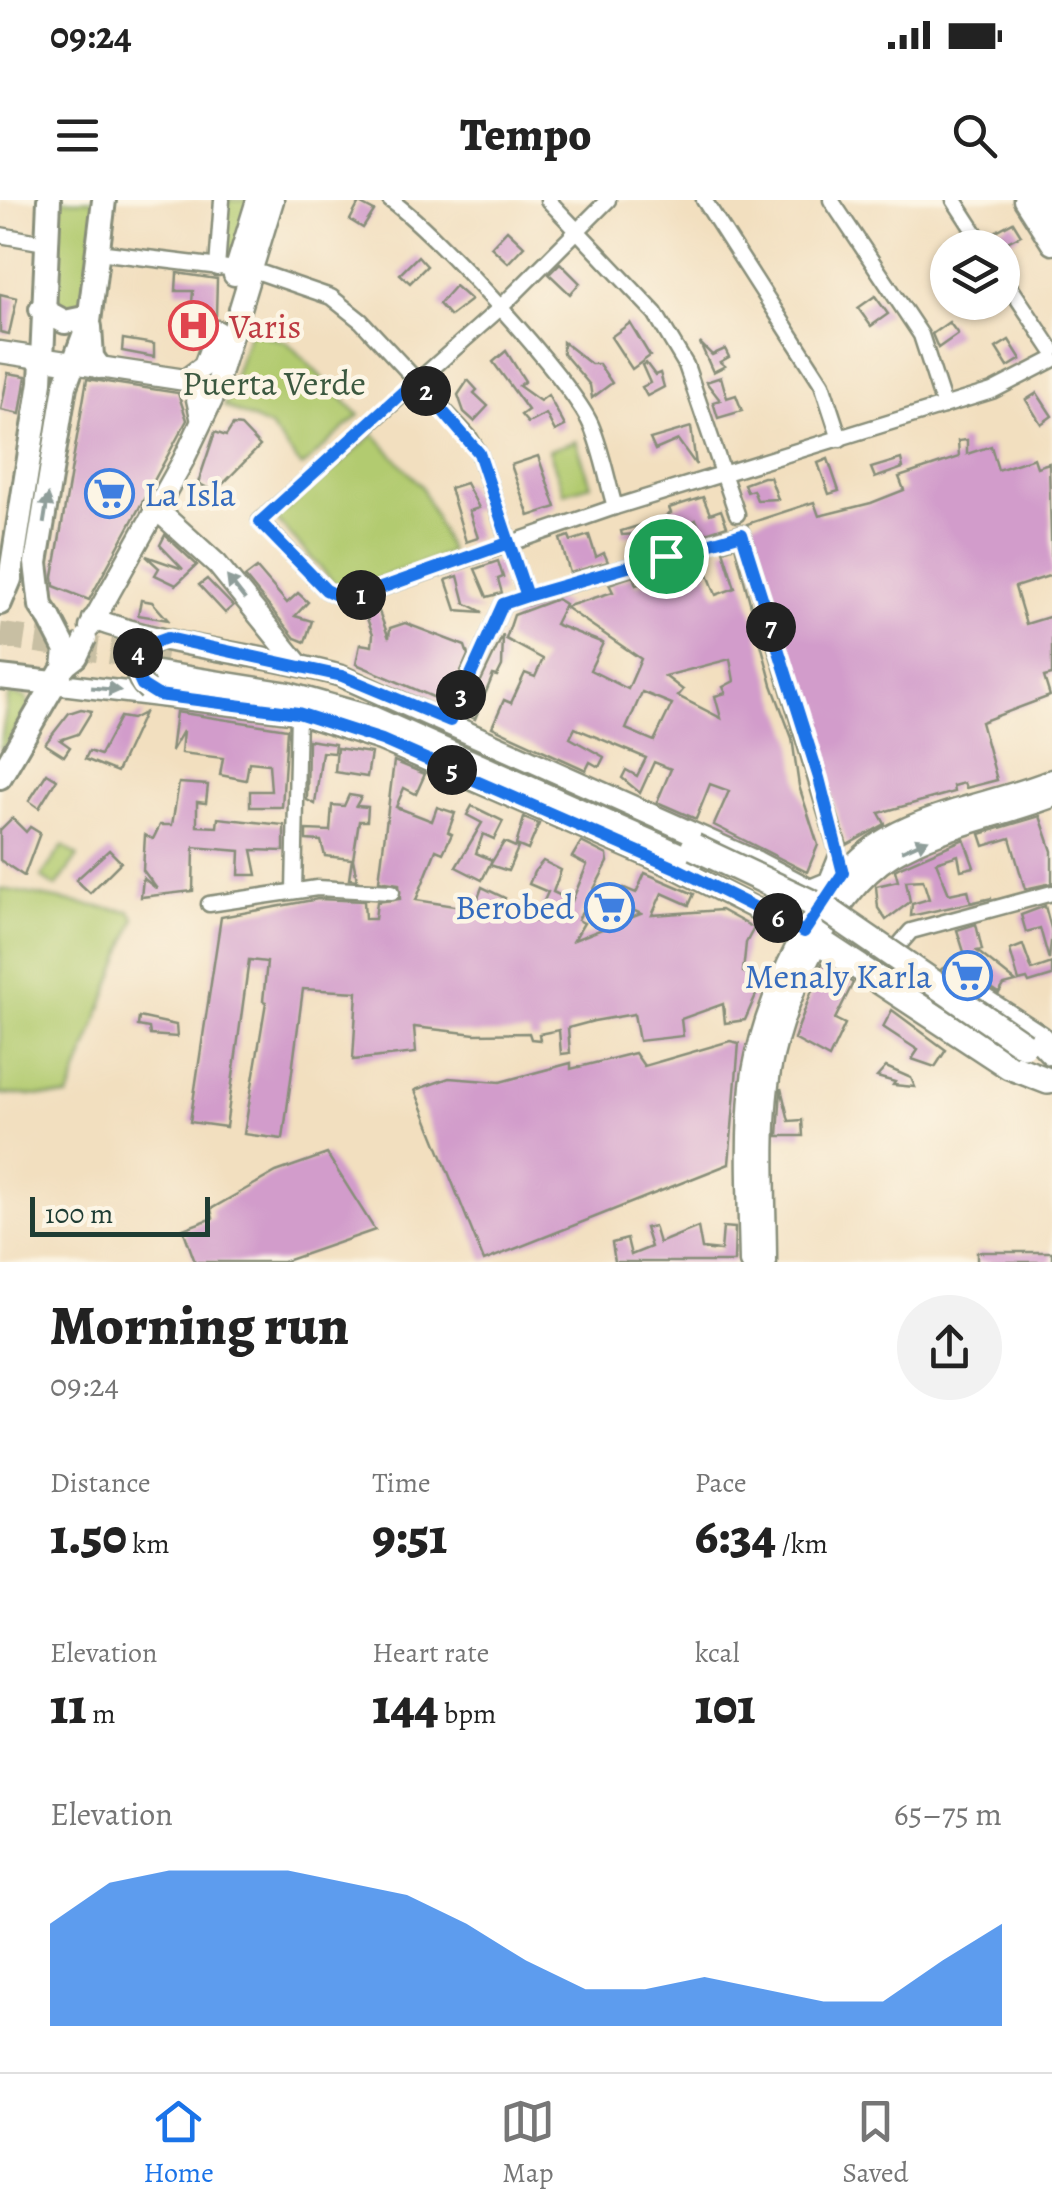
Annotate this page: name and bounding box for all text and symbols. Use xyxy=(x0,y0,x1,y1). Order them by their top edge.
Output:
text: 09:24 xyxy=(50,9,132,61)
text: Tempo xyxy=(460,104,592,166)
icon: menu xyxy=(50,108,105,163)
icon: search xyxy=(947,108,1002,163)
map controls xyxy=(930,230,1020,320)
button: layers xyxy=(930,230,1020,320)
hospital icon: Varis xyxy=(168,300,220,352)
place label: Varis xyxy=(228,302,301,350)
park label: Puerta Verde xyxy=(182,359,366,407)
pin: 2 xyxy=(401,366,451,416)
text: 2 xyxy=(419,372,433,410)
supermarket icon: La Isla xyxy=(83,468,135,520)
place label: La Isla xyxy=(144,470,237,518)
one-way arrow xyxy=(39,493,54,525)
pin xyxy=(624,514,709,599)
icon: arrive xyxy=(639,529,694,584)
pin: 1 xyxy=(336,570,386,620)
one-way arrow xyxy=(226,575,247,601)
text: 1 xyxy=(356,576,366,614)
pin: 7 xyxy=(746,602,796,652)
text: 7 xyxy=(765,608,777,646)
pin: 4 xyxy=(113,628,163,678)
text: 4 xyxy=(131,634,145,672)
pin: 3 xyxy=(436,670,486,720)
text: 3 xyxy=(455,676,467,714)
one-way arrow xyxy=(90,681,122,697)
pin: 5 xyxy=(427,745,477,795)
text: 5 xyxy=(446,751,458,789)
one-way arrow xyxy=(900,837,930,853)
supermarket icon: Berobed xyxy=(583,881,635,933)
place label: Berobed xyxy=(455,883,574,931)
pin: 6 xyxy=(753,893,803,943)
text: 6 xyxy=(771,899,785,937)
supermarket icon: Menaly Karla xyxy=(941,950,993,1002)
place label: Menaly Karla xyxy=(745,952,933,1000)
scale bar xyxy=(30,1192,210,1236)
text: 100 m xyxy=(45,1195,113,1233)
text: Morning run xyxy=(50,1288,349,1363)
button: share xyxy=(897,1295,1002,1400)
text: 09:24 xyxy=(50,1363,119,1407)
text: Distance xyxy=(50,1464,150,1502)
text: Time xyxy=(372,1464,431,1502)
text: Pace xyxy=(695,1464,747,1502)
text: 1.50 xyxy=(50,1502,127,1570)
text: 9:51 xyxy=(372,1502,447,1570)
text: 6:34 xyxy=(695,1502,776,1570)
text: km xyxy=(127,1525,170,1563)
text: /km xyxy=(776,1525,828,1563)
text: Elevation xyxy=(50,1634,157,1672)
text: Heart rate xyxy=(372,1634,489,1672)
text: kcal xyxy=(695,1634,740,1672)
text: 11 xyxy=(50,1672,87,1740)
text: 144 xyxy=(372,1672,439,1740)
text: 101 xyxy=(695,1672,756,1740)
text: m xyxy=(87,1695,115,1733)
text: bpm xyxy=(439,1695,496,1733)
text: Elevation xyxy=(50,1792,173,1836)
text: 65–75 m xyxy=(894,1792,1002,1836)
tab: Home xyxy=(143,2094,214,2192)
tab: Map xyxy=(500,2094,555,2192)
tab: Saved xyxy=(842,2094,909,2192)

